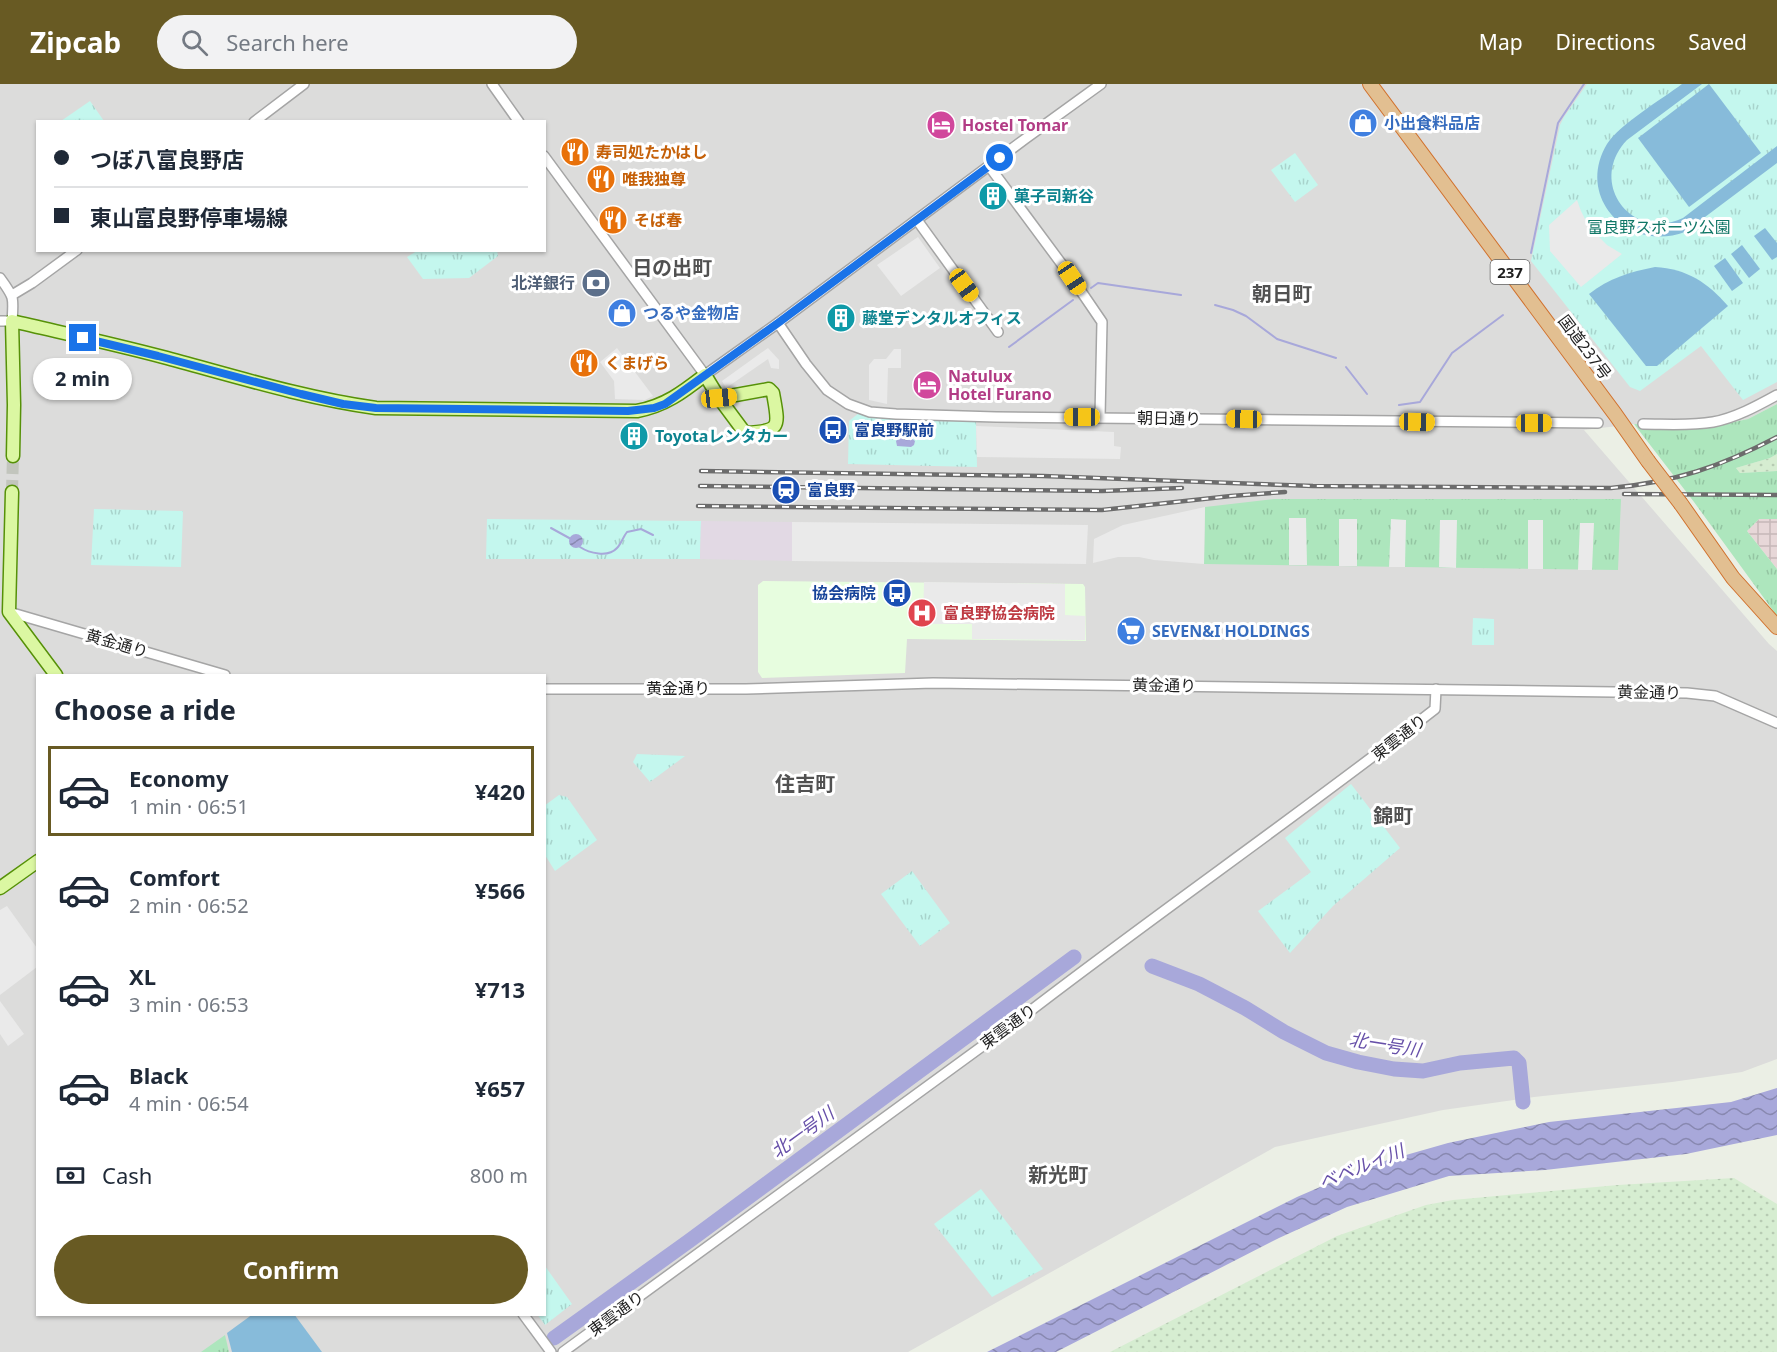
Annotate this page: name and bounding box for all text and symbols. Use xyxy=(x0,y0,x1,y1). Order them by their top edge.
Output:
search box xyxy=(157,15,577,69)
text: Zipcab xyxy=(30,23,121,61)
icon: search xyxy=(178,26,211,59)
text: Search here xyxy=(226,27,349,57)
text: Map xyxy=(1479,28,1523,56)
text: Directions xyxy=(1556,28,1655,56)
text: Saved xyxy=(1688,28,1747,56)
shop icon: 小出食料品店 xyxy=(1347,107,1379,139)
hotel icon: Hostel Tomar xyxy=(925,109,957,141)
place label: 小出食料品店 xyxy=(1384,112,1480,134)
place label: Hostel Tomar xyxy=(962,114,1068,136)
restaurant icon: 寿司処たかはし xyxy=(559,136,591,168)
place label: 寿司処たかはし xyxy=(596,141,707,163)
text: つぼ八富良野店 xyxy=(90,144,244,174)
route start xyxy=(986,144,1013,171)
restaurant icon: 唯我独尊 xyxy=(585,163,617,195)
place label: 唯我独尊 xyxy=(622,168,686,190)
building icon: 菓子司新谷 xyxy=(977,180,1009,212)
place label: 菓子司新谷 xyxy=(1014,185,1094,207)
text: 東山富良野停車場線 xyxy=(90,202,288,232)
restaurant icon: そば春 xyxy=(597,204,629,236)
place label: そば春 xyxy=(634,209,682,231)
park label: 富良野スポーツ公園 xyxy=(1587,216,1731,238)
district label: 日の出町 xyxy=(632,254,712,281)
car xyxy=(1054,258,1090,298)
road number: 237 xyxy=(1490,260,1530,284)
car xyxy=(946,265,982,305)
bank icon: 北洋銀行 xyxy=(580,267,612,299)
place label: 北洋銀行 xyxy=(511,272,575,294)
district label: 朝日町 xyxy=(1252,280,1312,307)
shop icon: つるや金物店 xyxy=(606,297,638,329)
place label: つるや金物店 xyxy=(643,302,739,324)
building icon: 藤堂デンタルオフィス xyxy=(825,302,857,334)
place label: 藤堂デンタルオフィス xyxy=(862,307,1022,329)
street label: 国道237号 xyxy=(1554,310,1616,384)
route end xyxy=(69,324,96,351)
restaurant icon: くまげら xyxy=(568,347,600,379)
place label: くまげら xyxy=(605,352,669,374)
callout: 2 min xyxy=(34,359,132,401)
text: 2 min xyxy=(55,365,110,392)
place label: Natulux Hotel Furano xyxy=(948,365,1052,405)
hotel icon: Natulux Hotel Furano xyxy=(911,369,943,401)
car xyxy=(700,387,738,409)
street label: 朝日通り xyxy=(1137,406,1201,430)
car xyxy=(1064,408,1100,426)
car xyxy=(1226,410,1262,428)
car xyxy=(1399,413,1435,431)
bus stop icon: 富良野駅前 xyxy=(817,414,849,446)
car xyxy=(1516,414,1552,432)
place label: 富良野駅前 xyxy=(854,419,934,441)
building icon: Toyotaレンタカー xyxy=(618,420,650,452)
place label: Toyotaレンタカー xyxy=(655,425,788,447)
station icon: 富良野 xyxy=(770,474,802,506)
place label: 富良野 xyxy=(807,479,855,501)
bus stop icon: 協会病院 xyxy=(881,577,913,609)
place label: 協会病院 xyxy=(812,582,876,604)
hospital icon: 富良野協会病院 xyxy=(906,597,938,629)
place label: 富良野協会病院 xyxy=(943,602,1055,624)
supermarket icon: SEVEN&I HOLDINGS xyxy=(1115,615,1147,647)
place label: SEVEN&I HOLDINGS xyxy=(1152,620,1310,642)
street label: 黄金通り xyxy=(83,624,151,662)
street label: 黄金通り xyxy=(1132,673,1196,697)
street label: 黄金通り xyxy=(646,677,710,699)
street label: 黄金通り xyxy=(1617,680,1681,704)
text: Choose a ride xyxy=(54,691,236,728)
street label: 東雲通り xyxy=(1367,709,1431,765)
text: Economy xyxy=(129,763,228,793)
icon: car xyxy=(57,764,111,818)
district label: 住吉町 xyxy=(775,770,835,797)
text: ¥420 xyxy=(475,776,525,806)
text: 1 min · 06:51 xyxy=(129,793,249,820)
district label: 錦町 xyxy=(1373,802,1413,829)
text: Comfort xyxy=(129,862,220,892)
icon: car xyxy=(57,863,111,917)
text: ¥566 xyxy=(475,875,525,905)
text: 2 min · 06:52 xyxy=(129,892,249,919)
text: XL xyxy=(129,961,156,991)
icon: car xyxy=(57,962,111,1016)
text: ¥713 xyxy=(475,974,525,1004)
text: 3 min · 06:53 xyxy=(129,991,249,1018)
street label: 東雲通り xyxy=(976,998,1040,1054)
water label: 北一号川 xyxy=(1348,1027,1424,1062)
text: Black xyxy=(129,1060,188,1090)
icon: car xyxy=(57,1061,111,1115)
text: ¥657 xyxy=(475,1073,525,1103)
text: 4 min · 06:54 xyxy=(129,1090,249,1117)
water label: 北一号川 xyxy=(766,1100,840,1163)
water label: ベベルイ川 xyxy=(1315,1137,1409,1194)
icon: cash xyxy=(54,1159,87,1192)
text: Cash xyxy=(102,1160,152,1190)
district label: 新光町 xyxy=(1028,1161,1088,1188)
text: 800 m xyxy=(470,1162,528,1189)
button: Confirm xyxy=(54,1235,528,1304)
street label: 東雲通り xyxy=(584,1285,648,1341)

